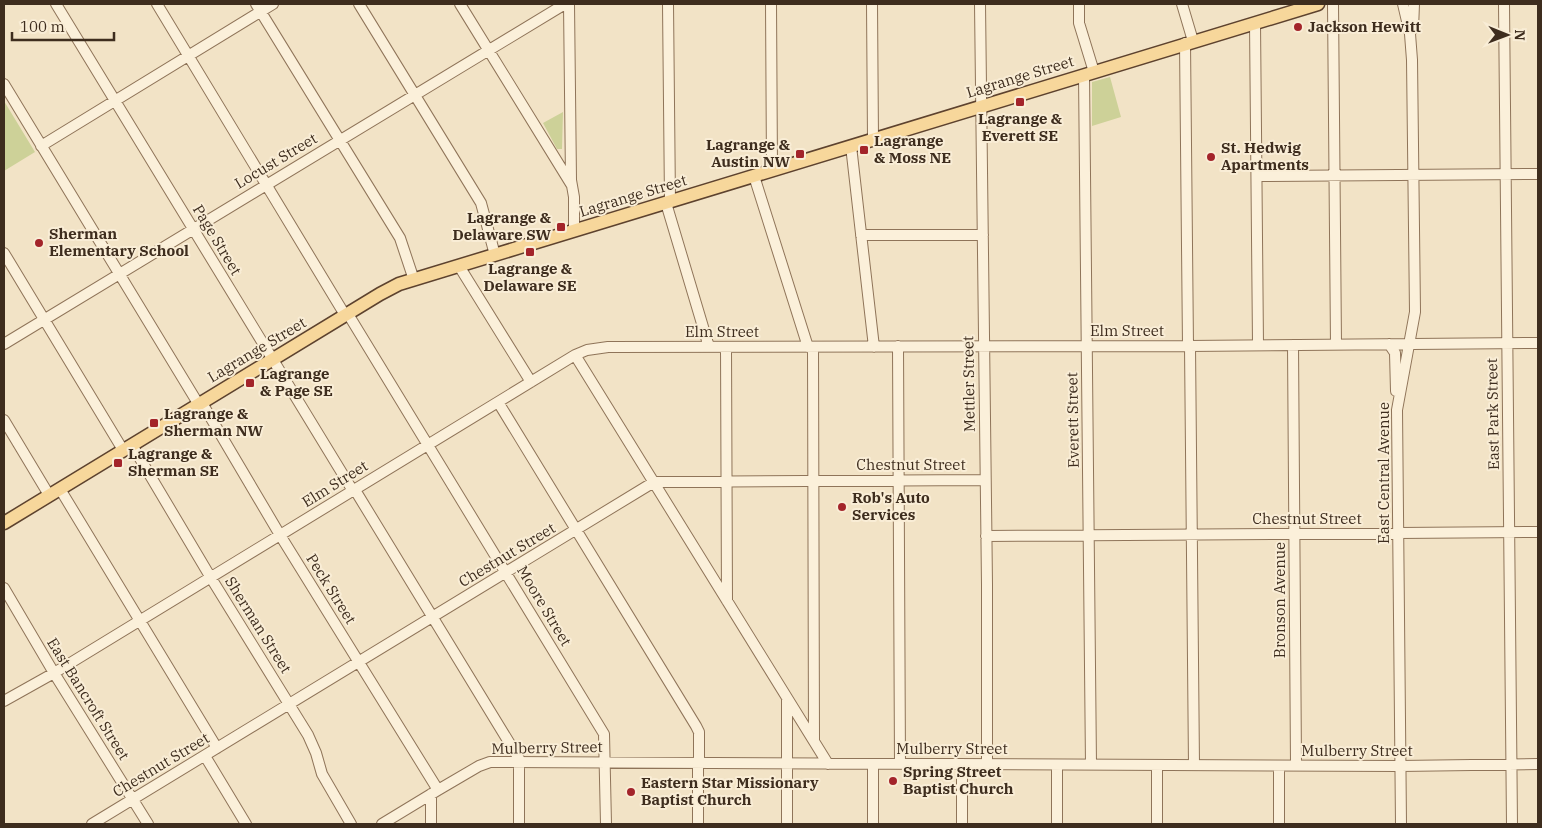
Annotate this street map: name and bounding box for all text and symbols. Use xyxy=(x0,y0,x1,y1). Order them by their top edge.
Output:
scale bar xyxy=(12,10,115,42)
north arrow xyxy=(1482,10,1532,60)
text: 100 m xyxy=(20,17,65,36)
place label: Jackson Hewitt xyxy=(1308,17,1421,36)
marker: Jackson Hewitt xyxy=(1292,21,1304,33)
text: N xyxy=(1511,30,1529,41)
street label: Lagrange Street xyxy=(964,51,1076,102)
marker: Lagrange & Everett SE xyxy=(1014,96,1026,108)
place label: Lagrange & Everett SE xyxy=(978,109,1062,145)
street label: Locust Street xyxy=(231,129,320,193)
place label: Lagrange & Moss NE xyxy=(874,131,951,167)
place label: Lagrange & Austin NW xyxy=(706,135,791,171)
place label: St. Hedwig Apartments xyxy=(1221,138,1309,174)
marker: Lagrange & Moss NE xyxy=(858,144,870,156)
marker: Lagrange & Austin NW xyxy=(794,148,806,160)
marker: St. Hedwig Apartments xyxy=(1205,151,1217,163)
street label: Lagrange Street xyxy=(577,170,689,221)
street label: Page Street xyxy=(189,201,246,278)
place label: Lagrange & Delaware SW xyxy=(452,208,552,244)
marker: Lagrange & Delaware SW xyxy=(555,221,567,233)
place label: Sherman Elementary School xyxy=(49,224,189,260)
marker: Sherman Elementary School xyxy=(33,237,45,249)
marker: Lagrange & Delaware SE xyxy=(524,246,536,258)
place label: Lagrange & Delaware SE xyxy=(483,259,577,295)
street label: Lagrange Street xyxy=(204,313,309,386)
street label: Elm Street xyxy=(1090,321,1164,340)
street label: Elm Street xyxy=(685,322,759,341)
street label: Mettler Street xyxy=(958,336,979,432)
street label: East Park Street xyxy=(1482,358,1503,470)
place label: Lagrange & Page SE xyxy=(260,364,333,400)
street label: Everett Street xyxy=(1062,372,1083,468)
marker: Lagrange & Page SE xyxy=(244,377,256,389)
street label: East Central Avenue xyxy=(1374,402,1393,544)
place label: Lagrange & Sherman NW xyxy=(164,404,263,440)
marker: Lagrange & Sherman NW xyxy=(148,417,160,429)
place label: Lagrange & Sherman SE xyxy=(128,444,219,480)
street label: Chestnut Street xyxy=(856,455,966,474)
street label: Elm Street xyxy=(298,456,371,511)
marker: Lagrange & Sherman SE xyxy=(112,457,124,469)
place label: Rob's Auto Services xyxy=(852,488,930,524)
marker: Rob's Auto Services xyxy=(836,501,848,513)
street label: Chestnut Street xyxy=(1252,509,1362,528)
street label: Chestnut Street xyxy=(455,518,559,591)
street label: Bronson Avenue xyxy=(1270,542,1289,658)
street label: Peck Street xyxy=(302,550,360,627)
street label: Moore Street xyxy=(513,562,576,649)
street label: Sherman Street xyxy=(221,573,296,677)
street label: East Bancroft Street xyxy=(43,634,134,763)
street label: Chestnut Street xyxy=(109,728,213,801)
street label: Mulberry Street xyxy=(491,737,603,758)
street label: Mulberry Street xyxy=(896,739,1008,758)
street label: Mulberry Street xyxy=(1301,741,1413,760)
place label: Spring Street Baptist Church xyxy=(903,762,1014,798)
place label: Eastern Star Missionary Baptist Church xyxy=(641,773,819,809)
marker: Spring Street Baptist Church xyxy=(887,775,899,787)
marker: Eastern Star Missionary Baptist Church xyxy=(625,786,637,798)

